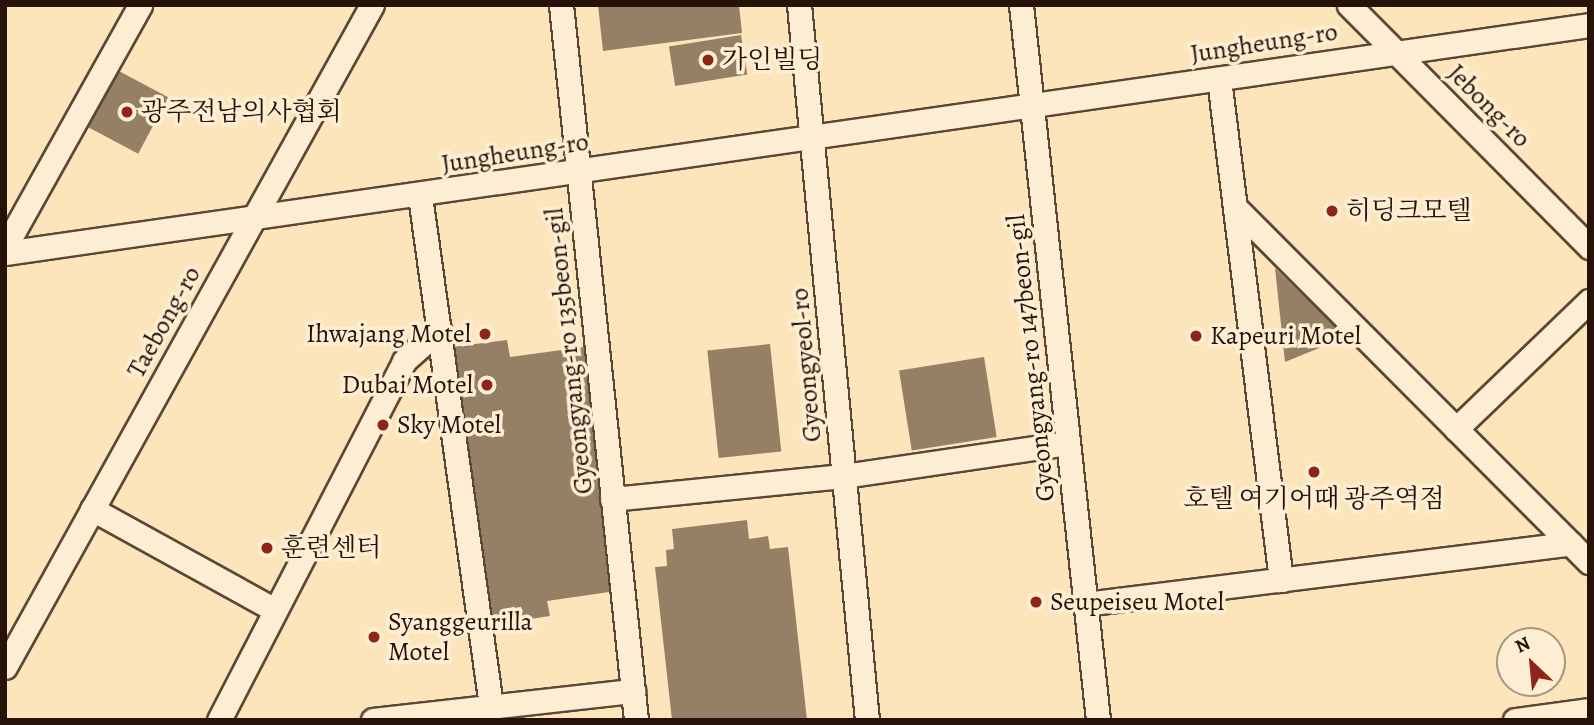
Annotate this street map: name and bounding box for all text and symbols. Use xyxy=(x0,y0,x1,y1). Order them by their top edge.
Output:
street label: Jungheung-ro xyxy=(1188,16,1340,70)
place label: 가인빌딩 xyxy=(722,44,822,76)
marker: 가인빌딩 xyxy=(700,52,716,68)
street label: Jebong-ro xyxy=(1441,58,1537,154)
place label: 광주전남의사협회 xyxy=(141,96,342,128)
marker: 광주전남의사협회 xyxy=(119,104,135,120)
street label: Jungheung-ro xyxy=(439,126,591,180)
place label: 히딩크모텔 xyxy=(1346,195,1472,227)
marker: 히딩크모텔 xyxy=(1324,203,1340,219)
street label: Gyeongyang-ro 135beon-gil xyxy=(538,206,600,496)
street label: Gyeongyang-ro 147beon-gil xyxy=(1000,213,1062,503)
street label: Taebong-ro xyxy=(121,261,207,383)
street label: Gyeongyeol-ro xyxy=(784,287,828,443)
place label: Ihwajang Motel xyxy=(306,318,471,350)
place label: Kapeuri Motel xyxy=(1210,320,1361,352)
marker: Ihwajang Motel xyxy=(477,326,493,342)
marker: Kapeuri Motel xyxy=(1188,328,1204,344)
place label: Dubai Motel xyxy=(342,369,473,401)
marker: Dubai Motel xyxy=(479,377,495,393)
place label: Sky Motel xyxy=(397,409,501,441)
marker: Sky Motel xyxy=(375,417,391,433)
marker: 호텔 여기어때 광주역점 xyxy=(1306,464,1322,480)
place label: 호텔 여기어때 광주역점 xyxy=(1183,483,1445,515)
place label: 훈련센터 xyxy=(281,532,381,564)
marker: 훈련센터 xyxy=(259,540,275,556)
place label: Seupeiseu Motel xyxy=(1050,586,1224,618)
marker: Seupeiseu Motel xyxy=(1028,594,1044,610)
place label: Syanggeurilla Motel xyxy=(388,606,533,668)
north arrow xyxy=(1496,627,1566,697)
marker: Syanggeurilla Motel xyxy=(366,629,382,645)
text: N xyxy=(1511,630,1535,660)

